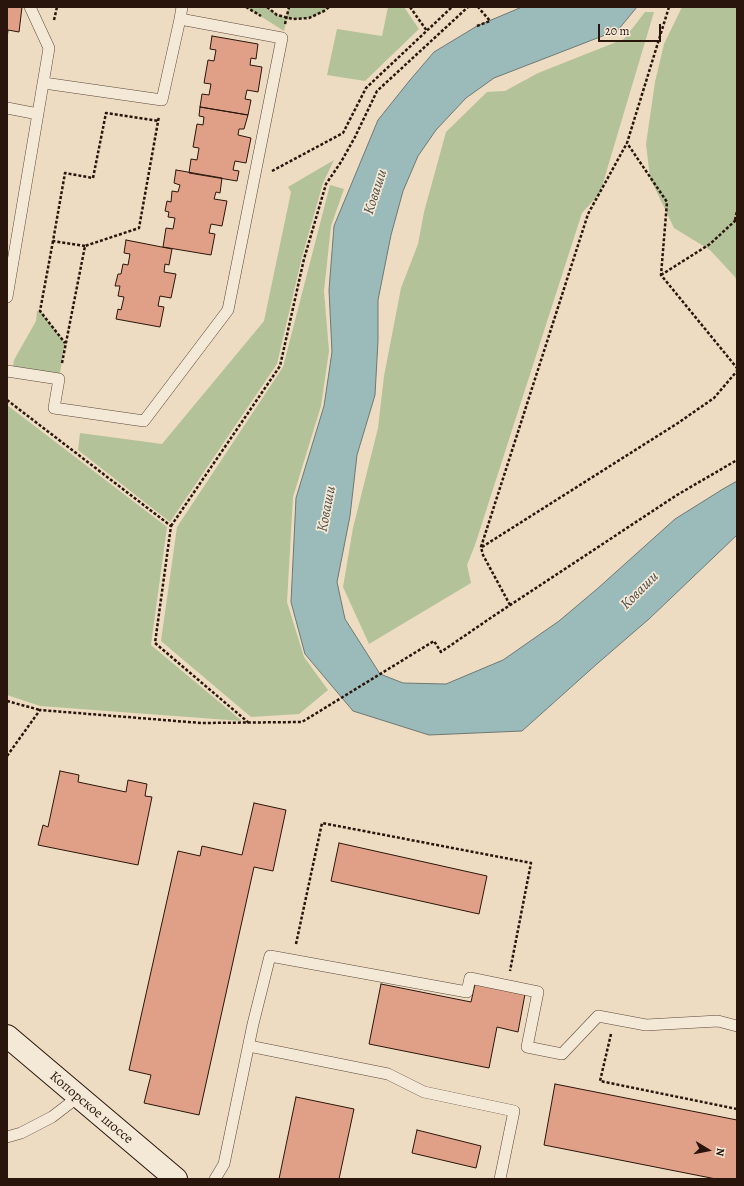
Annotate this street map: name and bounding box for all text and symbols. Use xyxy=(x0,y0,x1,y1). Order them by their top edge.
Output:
scale bar xyxy=(600,16,663,42)
text: 20 m xyxy=(605,23,629,39)
water label: Коваши xyxy=(360,167,392,217)
water label: Коваши xyxy=(314,485,340,533)
water label: Коваши xyxy=(617,568,663,614)
street label: Копорское шоссе xyxy=(46,1068,136,1148)
north arrow xyxy=(688,1130,728,1170)
text: N xyxy=(712,1147,728,1157)

